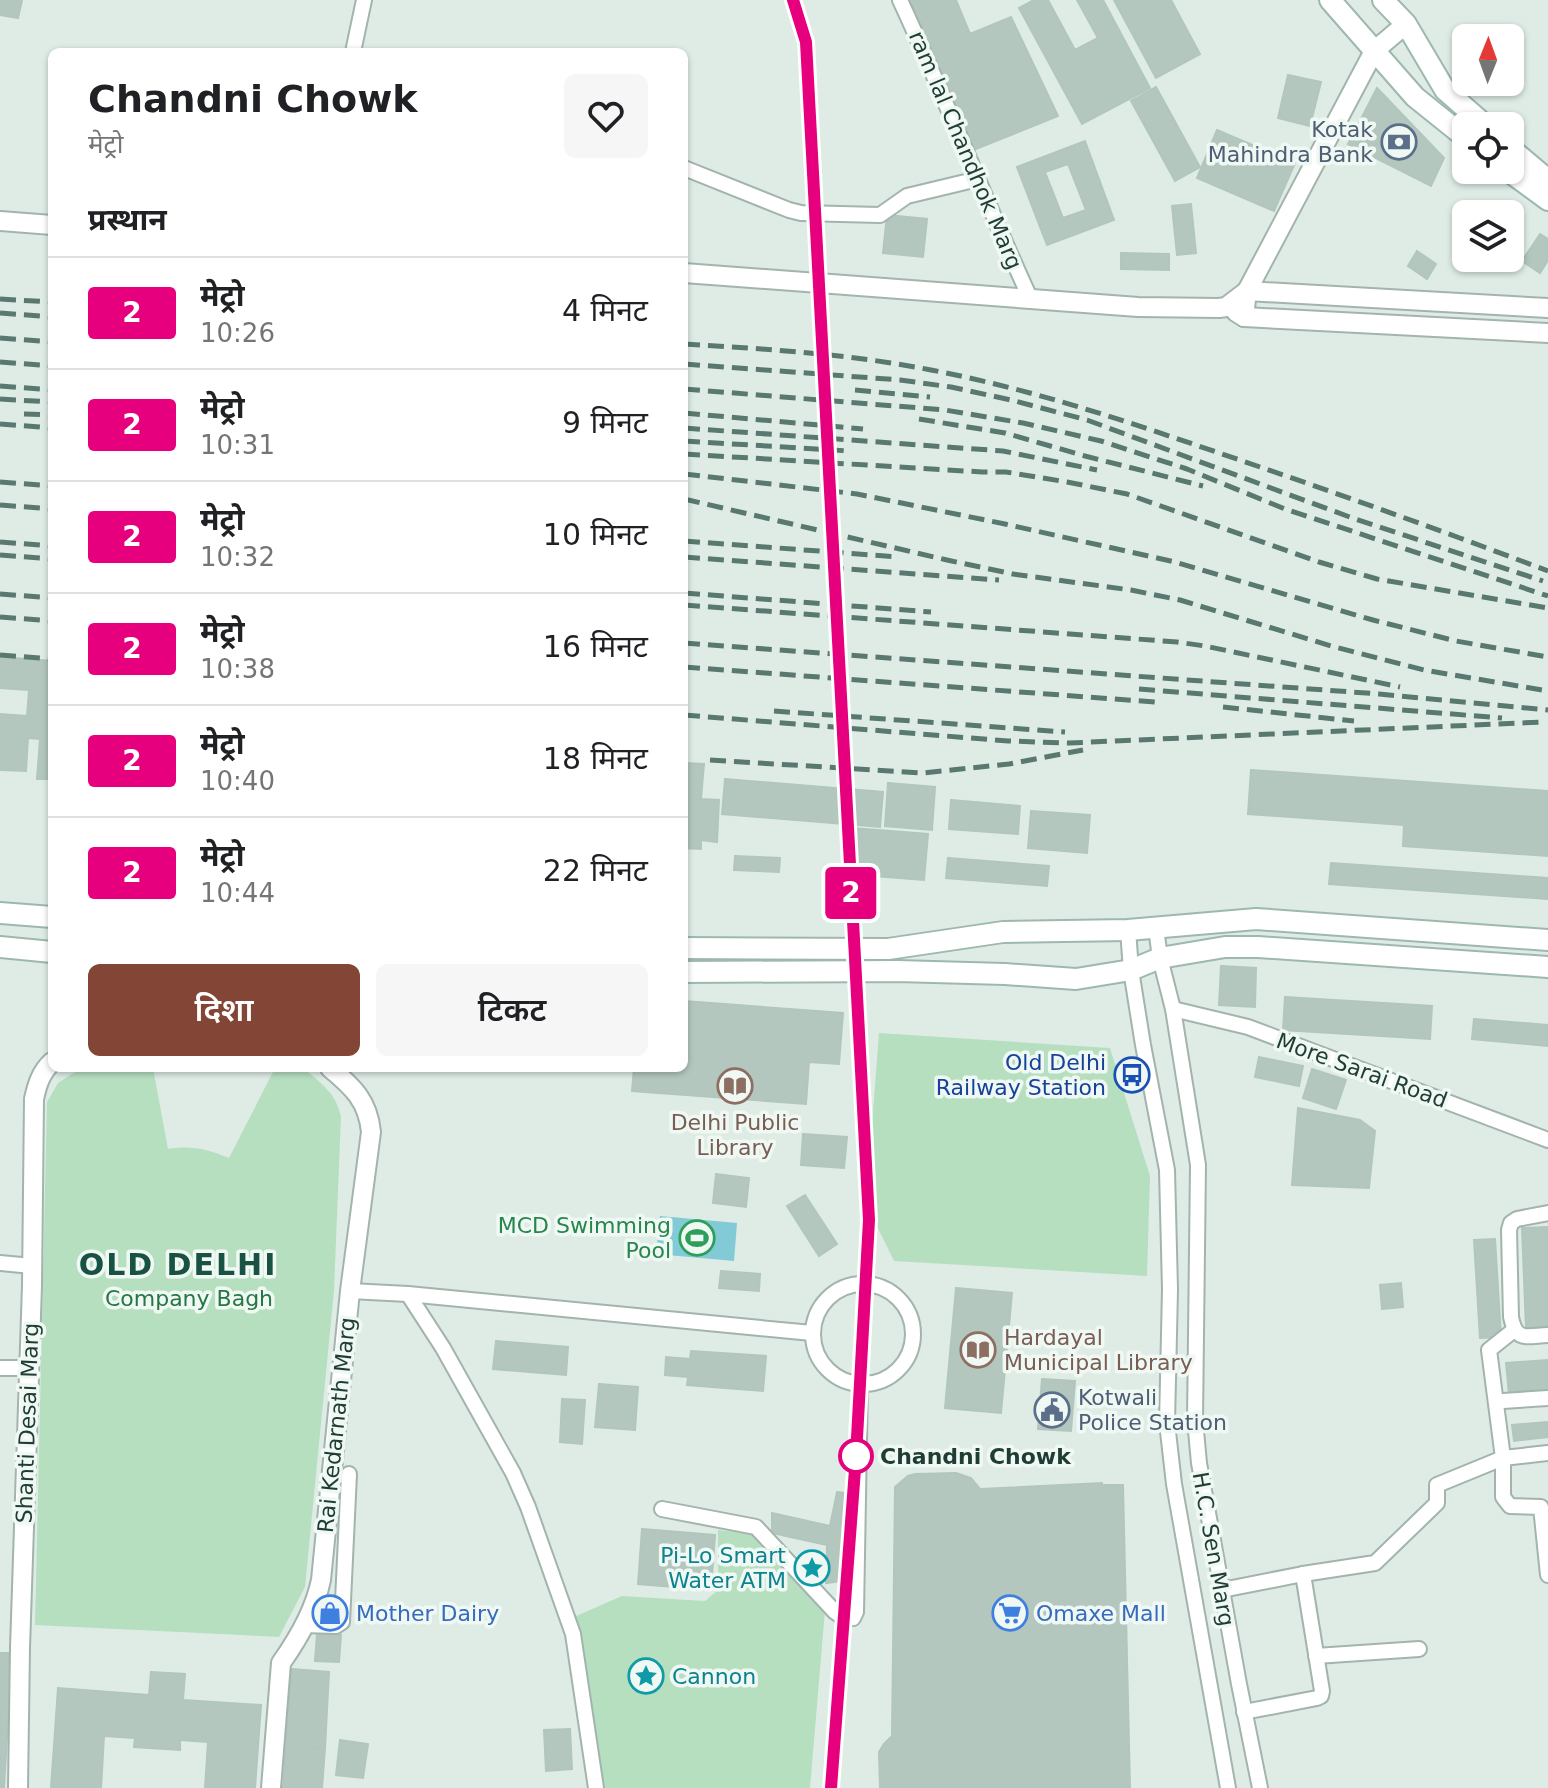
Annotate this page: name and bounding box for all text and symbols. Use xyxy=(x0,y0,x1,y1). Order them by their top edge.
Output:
north arrow xyxy=(1452,24,1524,96)
map controls xyxy=(1452,24,1524,272)
street label: ram lal Chandhok Marg xyxy=(904,27,1027,273)
button: heart xyxy=(564,74,648,158)
text: Chandni Chowk xyxy=(88,77,418,121)
button: locate xyxy=(1452,112,1524,184)
place label: Kotak Mahindra Bank xyxy=(1208,117,1373,167)
bank icon: Kotak Mahindra Bank xyxy=(1380,123,1418,161)
text: मेट्रो xyxy=(88,129,123,159)
button: layers xyxy=(1452,200,1524,272)
text: प्रस्थान xyxy=(88,202,167,237)
text: मेट्रो xyxy=(200,278,245,313)
text: 4 मिनट xyxy=(562,293,648,328)
text: 2 xyxy=(122,296,142,329)
text: 10:26 xyxy=(200,318,275,348)
text: मेट्रो xyxy=(200,390,245,425)
text: 9 मिनट xyxy=(562,405,648,440)
text: 2 xyxy=(122,408,142,441)
text: 10:31 xyxy=(200,430,275,460)
text: मेट्रो xyxy=(200,502,245,537)
text: 10 मिनट xyxy=(543,517,648,552)
text: 2 xyxy=(122,520,142,553)
text: 10:32 xyxy=(200,542,275,572)
text: मेट्रो xyxy=(200,614,245,649)
text: 16 मिनट xyxy=(543,629,648,664)
text: 2 xyxy=(122,632,142,665)
text: 10:38 xyxy=(200,654,275,684)
text: मेट्रो xyxy=(200,726,245,761)
text: 18 मिनट xyxy=(543,741,648,776)
text: 2 xyxy=(122,744,142,777)
text: 10:40 xyxy=(200,766,275,796)
text: मेट्रो xyxy=(200,838,245,873)
text: 22 मिनट xyxy=(543,853,648,888)
text: 2 xyxy=(122,856,142,889)
line badge: 2 xyxy=(825,867,877,919)
text: 2 xyxy=(841,876,861,909)
text: 10:44 xyxy=(200,878,275,908)
button: दिशा xyxy=(88,964,360,1056)
button: टिकट xyxy=(376,964,648,1056)
street label: More Sarai Road xyxy=(1273,1028,1451,1113)
place label: Old Delhi Railway Station xyxy=(936,1050,1106,1100)
bus stop icon: Old Delhi Railway Station xyxy=(1113,1056,1151,1094)
library icon: Delhi Public Library xyxy=(716,1067,754,1105)
place label: Delhi Public Library xyxy=(671,1110,799,1160)
place label: MCD Swimming Pool xyxy=(498,1213,671,1263)
sports icon: MCD Swimming Pool xyxy=(678,1219,716,1257)
district label: OLD DELHI xyxy=(79,1247,277,1282)
park label: Company Bagh xyxy=(105,1286,273,1311)
street label: Rai Kedarnath Marg xyxy=(313,1316,360,1534)
street label: Shanti Desai Marg xyxy=(12,1322,43,1524)
place label: Hardayal Municipal Library xyxy=(1004,1325,1193,1375)
library icon: Hardayal Municipal Library xyxy=(959,1331,997,1369)
place label: Kotwali Police Station xyxy=(1078,1385,1227,1435)
public building icon: Kotwali Police Station xyxy=(1033,1391,1071,1429)
marker: Chandni Chowk xyxy=(839,1439,873,1473)
place label: Chandni Chowk xyxy=(880,1444,1072,1469)
street label: H.C. Sen Marg xyxy=(1188,1470,1239,1628)
place label: Pi-Lo Smart Water ATM xyxy=(660,1543,786,1593)
place icon: Pi-Lo Smart Water ATM xyxy=(793,1549,831,1587)
shop icon: Mother Dairy xyxy=(311,1594,349,1632)
supermarket icon: Omaxe Mall xyxy=(991,1594,1029,1632)
place label: Mother Dairy xyxy=(356,1601,499,1626)
place label: Omaxe Mall xyxy=(1036,1601,1166,1626)
place icon: Cannon xyxy=(627,1657,665,1695)
place label: Cannon xyxy=(672,1664,756,1689)

